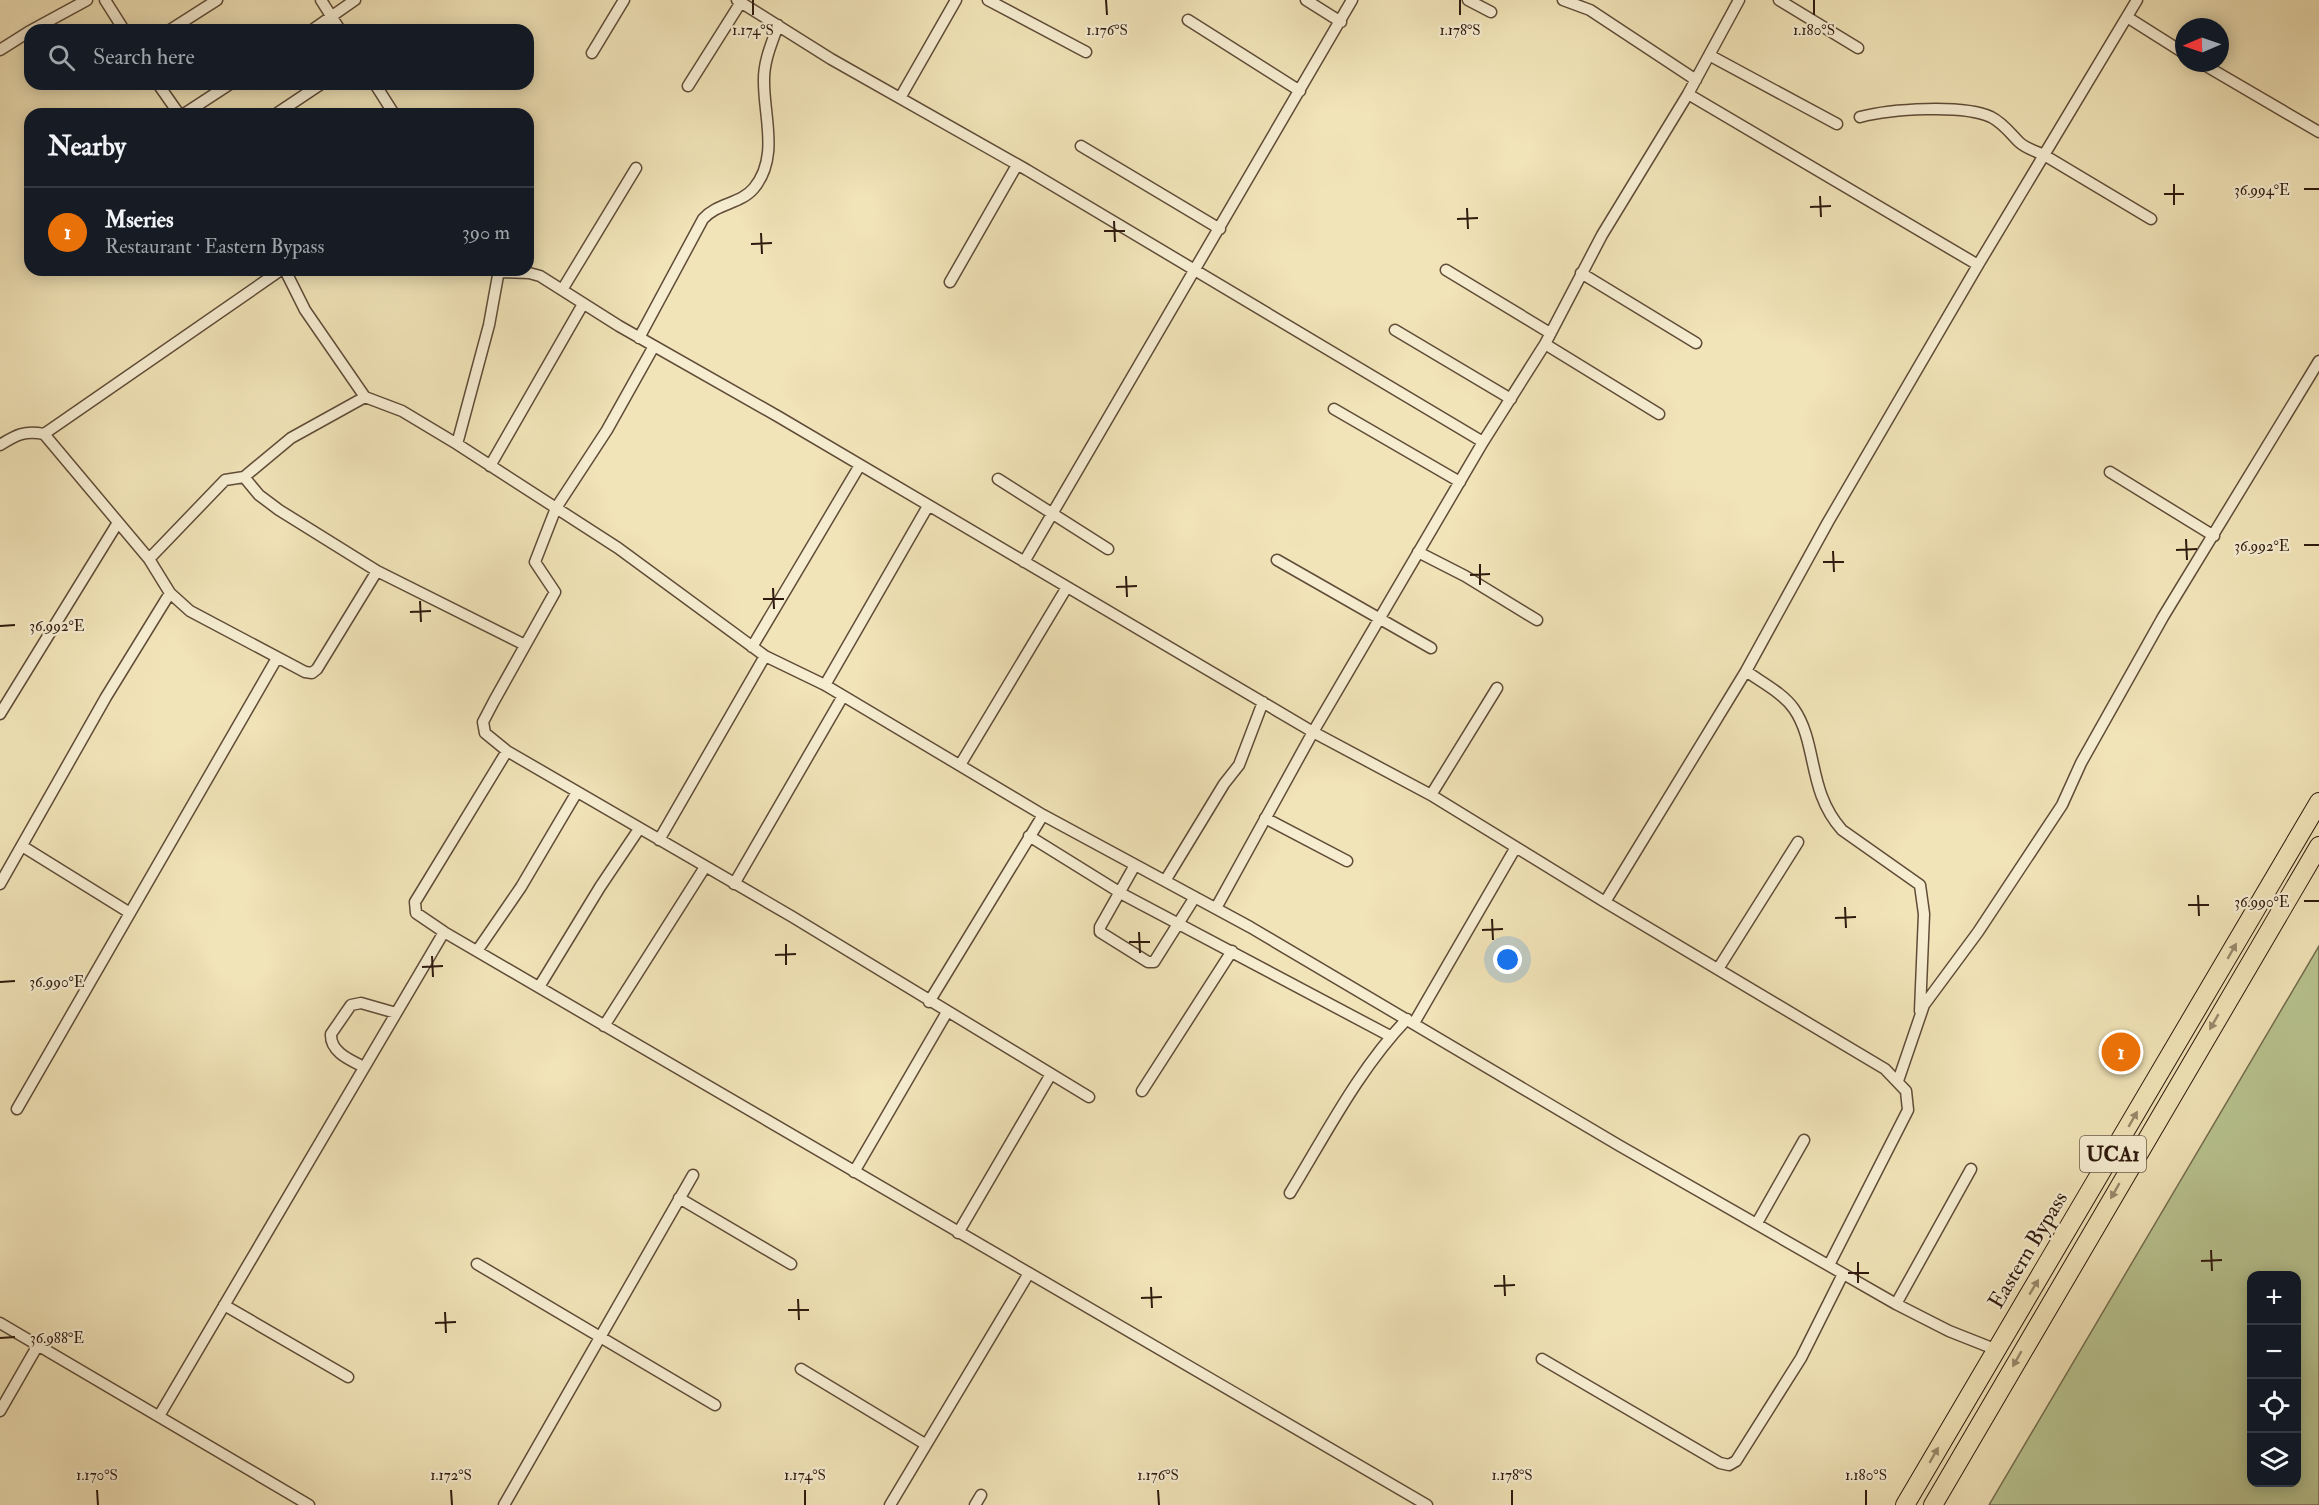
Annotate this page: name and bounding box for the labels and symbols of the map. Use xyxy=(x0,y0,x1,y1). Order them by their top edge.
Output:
north arrow xyxy=(2175,18,2229,72)
text: 1.174°S xyxy=(732,21,774,40)
text: 1.176°S xyxy=(1086,21,1128,40)
text: 1.178°S xyxy=(1439,21,1481,40)
text: 1.180°S xyxy=(1793,21,1835,40)
text: 36.994°E xyxy=(2234,181,2290,200)
text: 36.992°E xyxy=(2234,537,2290,556)
text: 36.992°E xyxy=(29,617,85,636)
text: 36.990°E xyxy=(2234,893,2290,912)
one-way arrow xyxy=(2227,942,2237,959)
your location xyxy=(1493,945,1522,974)
text: 36.990°E xyxy=(29,973,85,992)
one-way arrow xyxy=(2209,1014,2219,1031)
pin: 1 xyxy=(2102,1030,2140,1074)
one-way arrow xyxy=(2128,1110,2138,1127)
road number: UCA1 xyxy=(2080,1136,2146,1172)
one-way arrow xyxy=(2110,1183,2121,1199)
street label: Eastern Bypass xyxy=(1982,1186,2075,1314)
one-way arrow xyxy=(2029,1279,2040,1295)
text: 36.988°E xyxy=(30,1329,84,1348)
one-way arrow xyxy=(2012,1351,2023,1367)
one-way arrow xyxy=(1929,1447,1940,1463)
text: 1.170°S xyxy=(76,1466,118,1485)
text: 1.172°S xyxy=(430,1466,472,1485)
text: 1.174°S xyxy=(784,1466,826,1485)
text: 1.176°S xyxy=(1137,1466,1179,1485)
text: 1.178°S xyxy=(1491,1466,1533,1485)
text: 1.180°S xyxy=(1845,1466,1887,1485)

